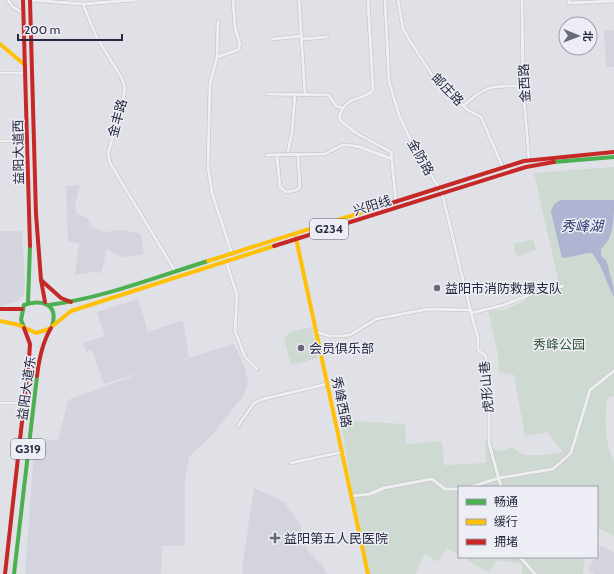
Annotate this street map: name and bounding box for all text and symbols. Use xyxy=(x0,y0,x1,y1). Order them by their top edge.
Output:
scale bar xyxy=(18,16,122,42)
north arrow xyxy=(558,16,598,56)
text: 200 m xyxy=(24,22,60,37)
text: 北 xyxy=(581,31,595,42)
street label: 金西路 xyxy=(515,63,533,103)
street label: 邮庄路 xyxy=(429,69,467,109)
street label: 金丰路 xyxy=(104,97,130,139)
street label: 益阳大道西 xyxy=(9,119,27,185)
street label: 金防路 xyxy=(404,136,438,178)
street label: 兴阳线 xyxy=(351,192,393,218)
water label: 秀峰湖 xyxy=(561,217,605,235)
road number: G234 xyxy=(310,219,348,239)
place label: 益阳市消防救援支队 xyxy=(445,280,562,296)
marker: 益阳市消防救援支队 xyxy=(432,283,442,293)
park label: 秀峰公园 xyxy=(533,336,585,352)
place label: 会员俱乐部 xyxy=(309,340,374,356)
marker: 会员俱乐部 xyxy=(296,343,306,353)
street label: 益阳大道东 xyxy=(14,355,38,421)
street label: 虎形山巷 xyxy=(476,360,496,414)
street label: 秀峰西路 xyxy=(329,375,355,429)
road number: G319 xyxy=(11,439,45,459)
legend xyxy=(458,486,598,558)
text: 畅通 xyxy=(494,494,518,509)
text: 缓行 xyxy=(494,514,518,529)
place label: 益阳第五人民医院 xyxy=(284,530,388,546)
marker: 益阳第五人民医院 xyxy=(269,532,281,544)
text: 拥堵 xyxy=(494,534,518,549)

